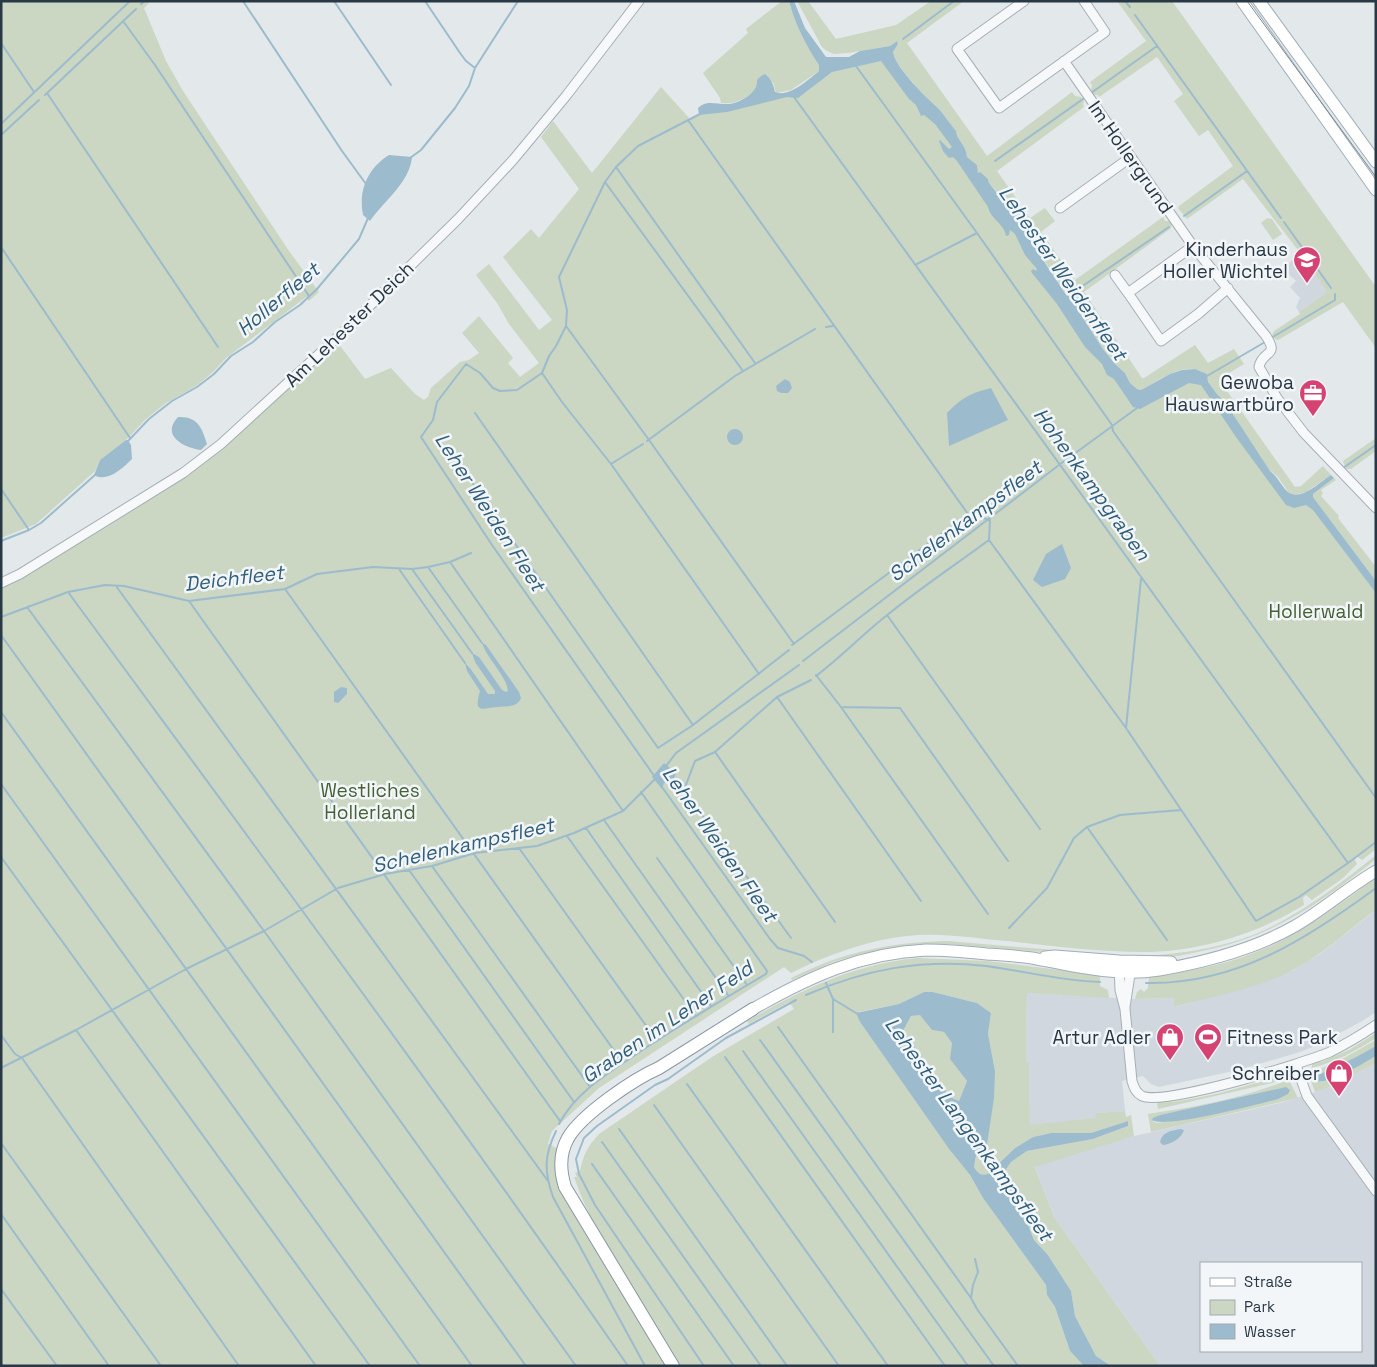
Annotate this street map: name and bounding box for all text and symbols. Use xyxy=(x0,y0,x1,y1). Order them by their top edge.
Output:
street label: Im Hollergrund xyxy=(1082,96,1179,219)
water label: Lehester Weidenfleet xyxy=(993,181,1134,367)
place label: Kinderhaus Holler Wichtel xyxy=(1163,237,1288,284)
school or university icon: Kinderhaus Holler Wichtel xyxy=(1292,245,1322,284)
water label: Hollerfleet xyxy=(231,256,326,341)
street label: Am Lehester Deich xyxy=(279,256,419,393)
place label: Gewoba Hauswartbüro xyxy=(1165,370,1294,417)
office icon: Gewoba Hauswartbüro xyxy=(1298,378,1328,417)
water label: Hohenkampgraben xyxy=(1028,403,1157,566)
water label: Leher Weiden Fleet xyxy=(429,428,552,598)
water label: Schelenkampsfleet xyxy=(883,454,1048,587)
water label: Deichfleet xyxy=(183,559,287,597)
park label: Hollerwald xyxy=(1269,599,1363,624)
water label: Leher Weiden Fleet xyxy=(657,761,784,928)
park label: Westliches Hollerland xyxy=(320,778,420,825)
water label: Schelenkampsfleet xyxy=(370,811,558,879)
water label: Graben im Leher Feld xyxy=(576,954,759,1089)
water label: Lehester Langenkampsfleet xyxy=(879,1012,1060,1247)
shop icon: Artur Adler xyxy=(1155,1022,1185,1061)
sports icon: Fitness Park xyxy=(1193,1022,1223,1061)
place label: Artur Adler xyxy=(1052,1025,1151,1050)
place label: Fitness Park xyxy=(1227,1025,1338,1050)
shop icon: Schreiber xyxy=(1324,1058,1354,1097)
place label: Schreiber xyxy=(1232,1061,1320,1086)
legend xyxy=(1200,1262,1362,1352)
text: Straße xyxy=(1244,1272,1293,1291)
text: Park xyxy=(1244,1297,1275,1316)
text: Wasser xyxy=(1244,1322,1296,1341)

